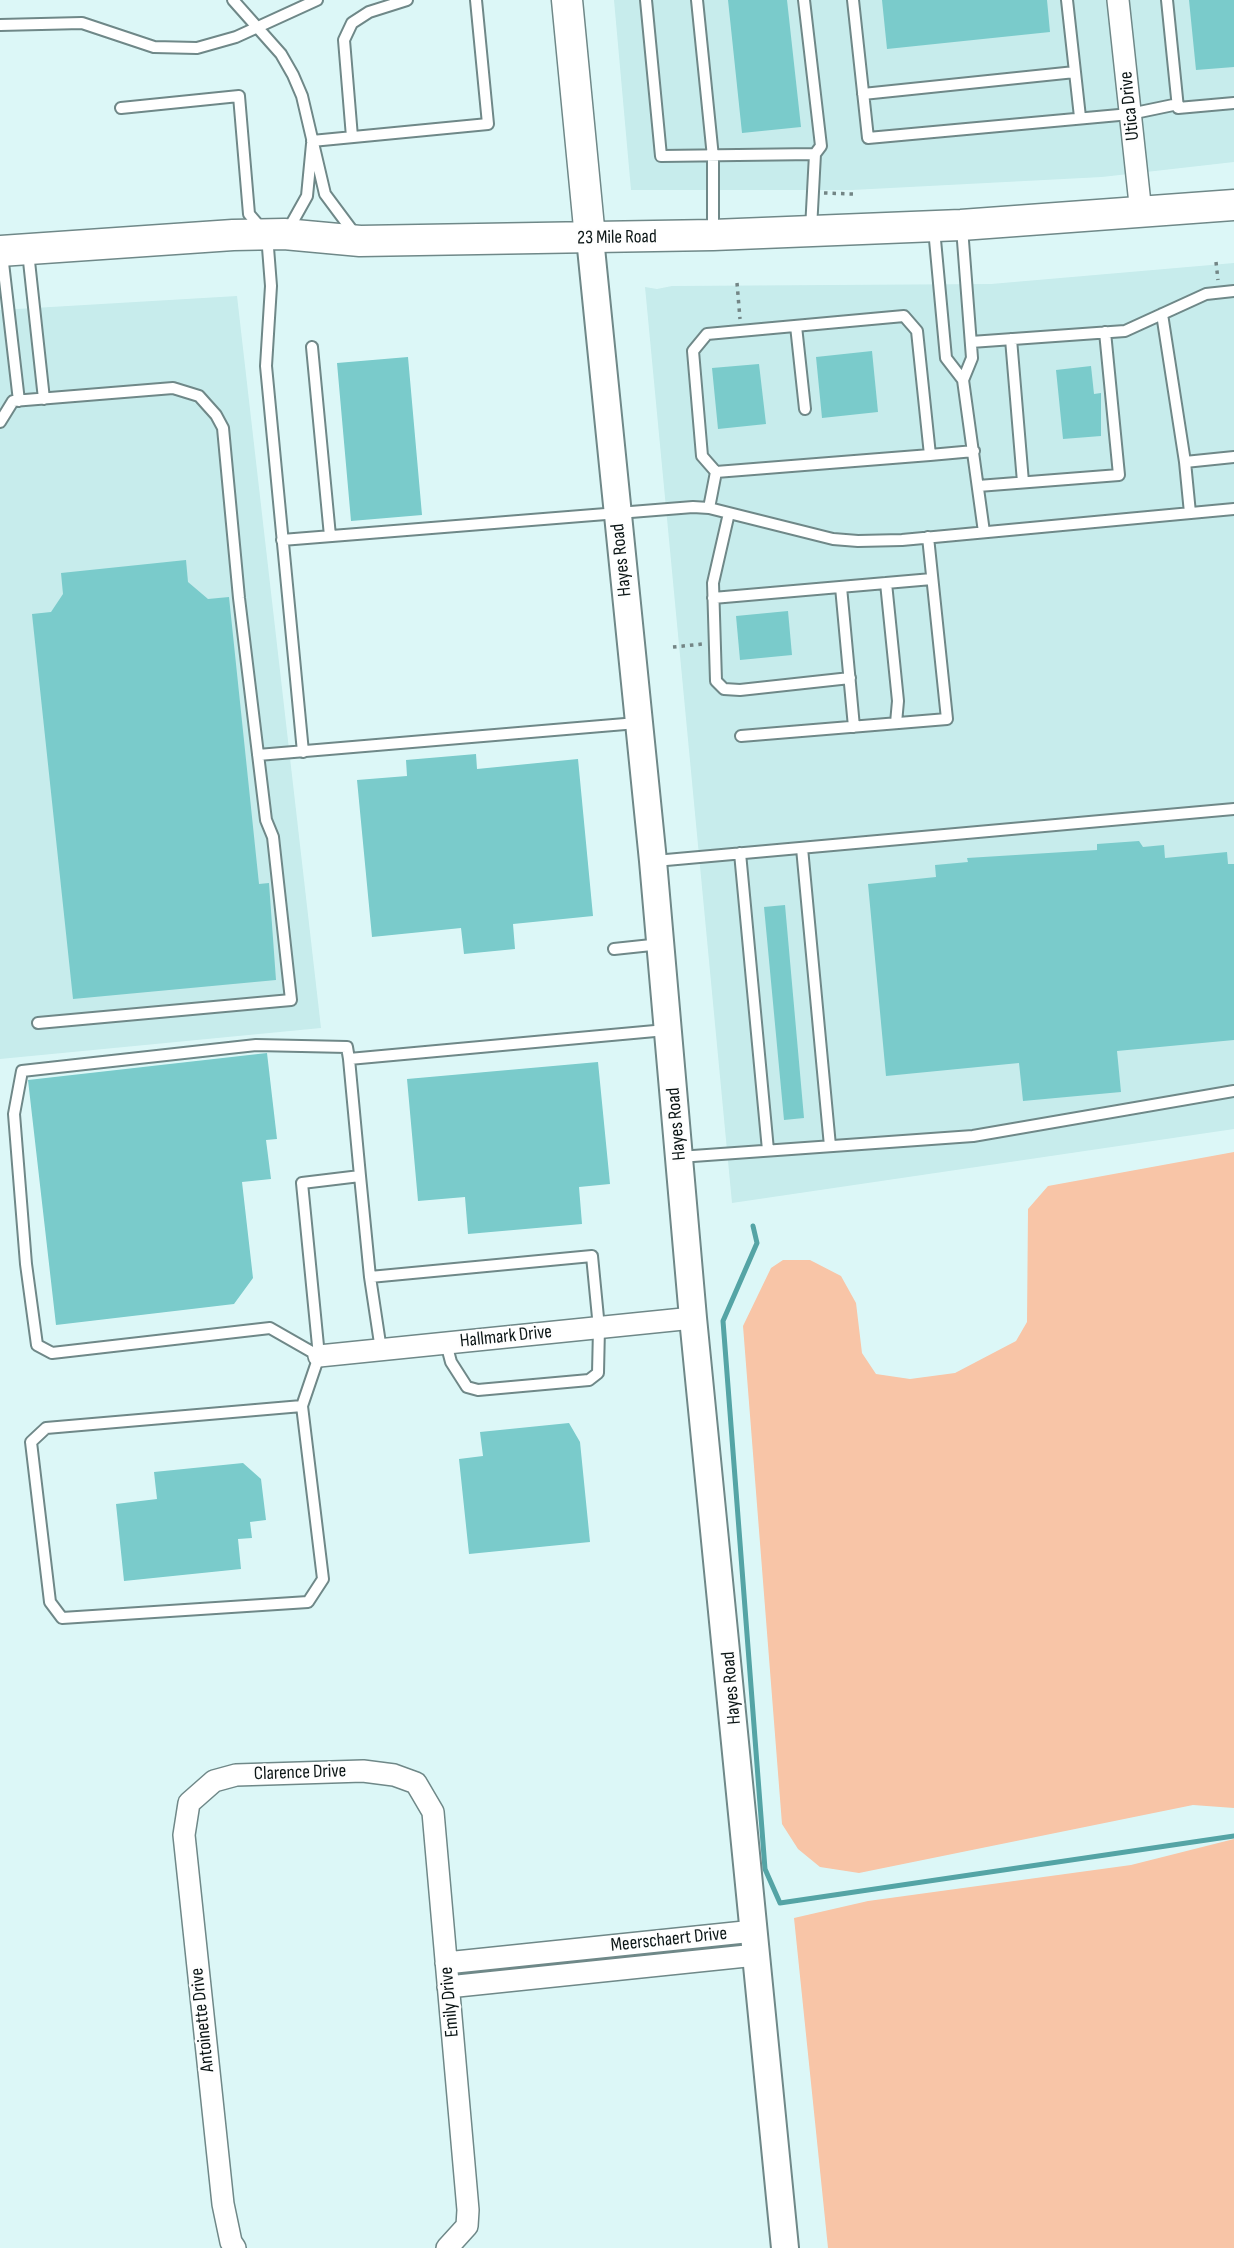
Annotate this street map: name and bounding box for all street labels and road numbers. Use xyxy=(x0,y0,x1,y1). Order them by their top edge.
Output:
street label: Utica Drive xyxy=(1115,70,1145,142)
street label: 23 Mile Road xyxy=(577,226,657,250)
street label: Hayes Road xyxy=(607,522,637,598)
street label: Hayes Road xyxy=(662,1087,692,1161)
street label: Hallmark Drive xyxy=(459,1321,553,1353)
street label: Hayes Road xyxy=(717,1651,747,1725)
street label: Clarence Drive xyxy=(253,1760,347,1786)
street label: Meerschaert Drive xyxy=(610,1923,728,1957)
street label: Emily Drive xyxy=(436,1966,464,2038)
street label: Antoinette Drive xyxy=(186,1967,220,2073)

